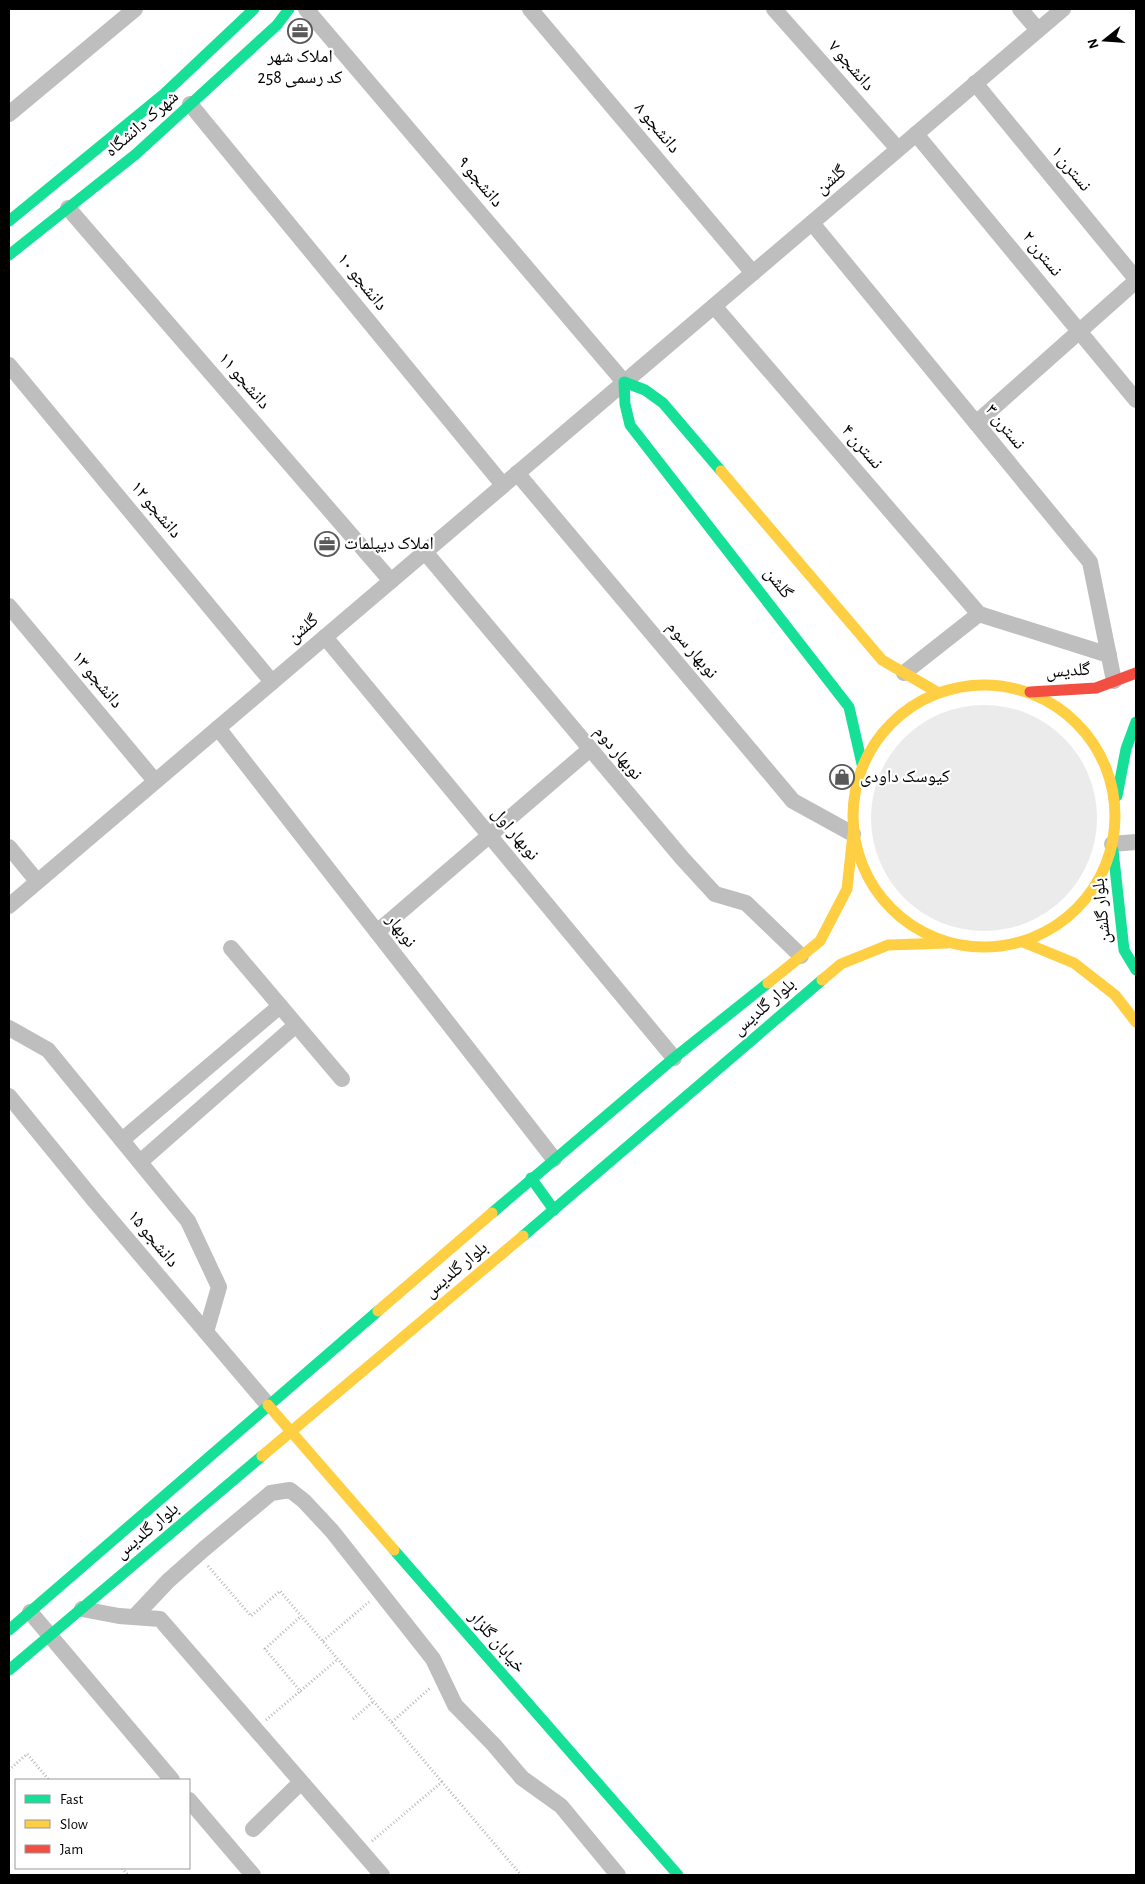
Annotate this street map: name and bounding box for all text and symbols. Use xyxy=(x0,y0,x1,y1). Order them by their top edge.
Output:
north arrow xyxy=(1080,15,1130,65)
office icon: املاک شهر کد رسمی 258 xyxy=(287,18,313,44)
street label: دانشجو ۷ xyxy=(824,37,878,95)
text: N xyxy=(1085,37,1102,50)
place label: املاک شهر کد رسمی 258 xyxy=(258,48,343,88)
street label: شهرک دانشگاه xyxy=(102,87,182,161)
street label: دانشجو ۸ xyxy=(631,99,683,157)
street label: نسترن ۱ xyxy=(1047,143,1094,196)
street label: دانشجو ۹ xyxy=(454,153,506,211)
street label: گلشن xyxy=(812,162,851,199)
street label: نسترن ۲ xyxy=(1018,228,1065,281)
street label: دانشجو ۱۰ xyxy=(333,250,390,314)
street label: دانشجو ۱۱ xyxy=(215,349,273,413)
street label: نسترن ۳ xyxy=(981,401,1028,454)
street label: نسترن ۴ xyxy=(837,421,886,473)
street label: دانشجو ۱۲ xyxy=(127,478,185,542)
office icon: املاک دیپلمات xyxy=(314,531,340,557)
place label: املاک دیپلمات xyxy=(344,535,434,554)
street label: گلشن xyxy=(760,564,796,603)
street label: گلشن xyxy=(284,611,323,648)
street label: نوبهار سوم xyxy=(661,618,721,683)
street label: دانشجو ۱۳ xyxy=(68,648,126,712)
street label: گلدیس xyxy=(1045,660,1092,683)
street label: نوبهار دوم xyxy=(589,723,646,785)
shop icon: کیوسک داودی xyxy=(829,764,855,790)
place label: کیوسک داودی xyxy=(860,768,950,787)
street label: نوبهار اول xyxy=(487,804,542,865)
street label: بلوار گلشن xyxy=(1090,877,1115,945)
street label: نوبهار xyxy=(382,910,419,951)
street label: بلوار گلدیس xyxy=(729,975,800,1040)
street label: دانشجو ۱۵ xyxy=(124,1207,182,1271)
street label: بلوار گلدیس xyxy=(421,1238,492,1302)
street label: بلوار گلدیس xyxy=(112,1499,183,1563)
street label: خیابان گلزار xyxy=(464,1607,529,1677)
legend xyxy=(15,1779,190,1869)
text: Fast xyxy=(60,1792,84,1807)
text: Slow xyxy=(60,1817,88,1832)
text: Jam xyxy=(60,1842,83,1857)

